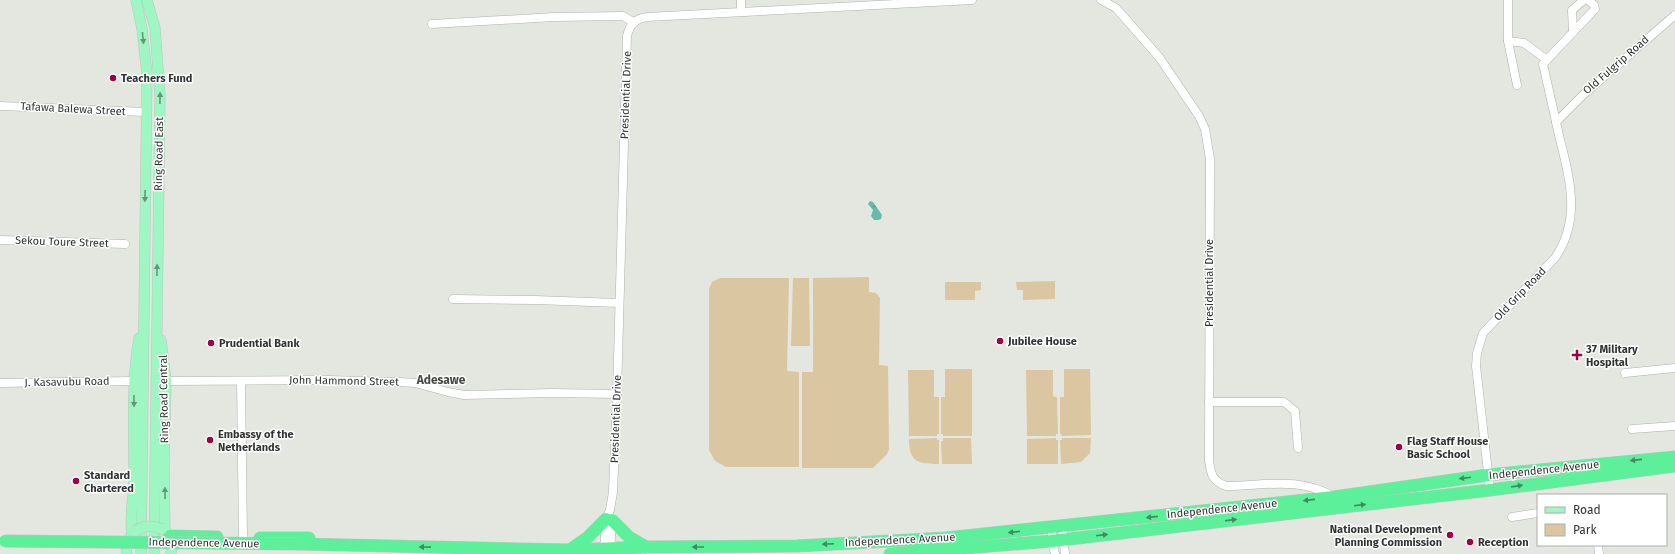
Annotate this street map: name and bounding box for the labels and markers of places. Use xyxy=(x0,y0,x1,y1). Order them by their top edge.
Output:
place label: Teachers Fund xyxy=(121,72,192,85)
marker: Teachers Fund xyxy=(108,73,118,83)
place label: Jubilee House xyxy=(1007,335,1077,348)
marker: Jubilee House xyxy=(995,336,1005,346)
place label: Prudential Bank xyxy=(219,337,300,350)
marker: Prudential Bank xyxy=(206,338,216,348)
place label: 37 Military Hospital xyxy=(1585,343,1638,369)
marker: 37 Military Hospital xyxy=(1571,349,1583,361)
place label: Embassy of the Netherlands xyxy=(218,428,294,454)
marker: Embassy of the Netherlands xyxy=(205,435,215,445)
place label: Flag Staff House Basic School xyxy=(1407,435,1488,461)
marker: Flag Staff House Basic School xyxy=(1394,442,1404,452)
place label: Standard Chartered xyxy=(84,469,134,495)
marker: Standard Chartered xyxy=(71,476,81,486)
place label: National Development Planning Commission xyxy=(1330,523,1443,549)
marker: National Development Planning Commission xyxy=(1445,530,1455,540)
place label: Reception xyxy=(1478,536,1529,549)
marker: Reception xyxy=(1465,537,1475,547)

